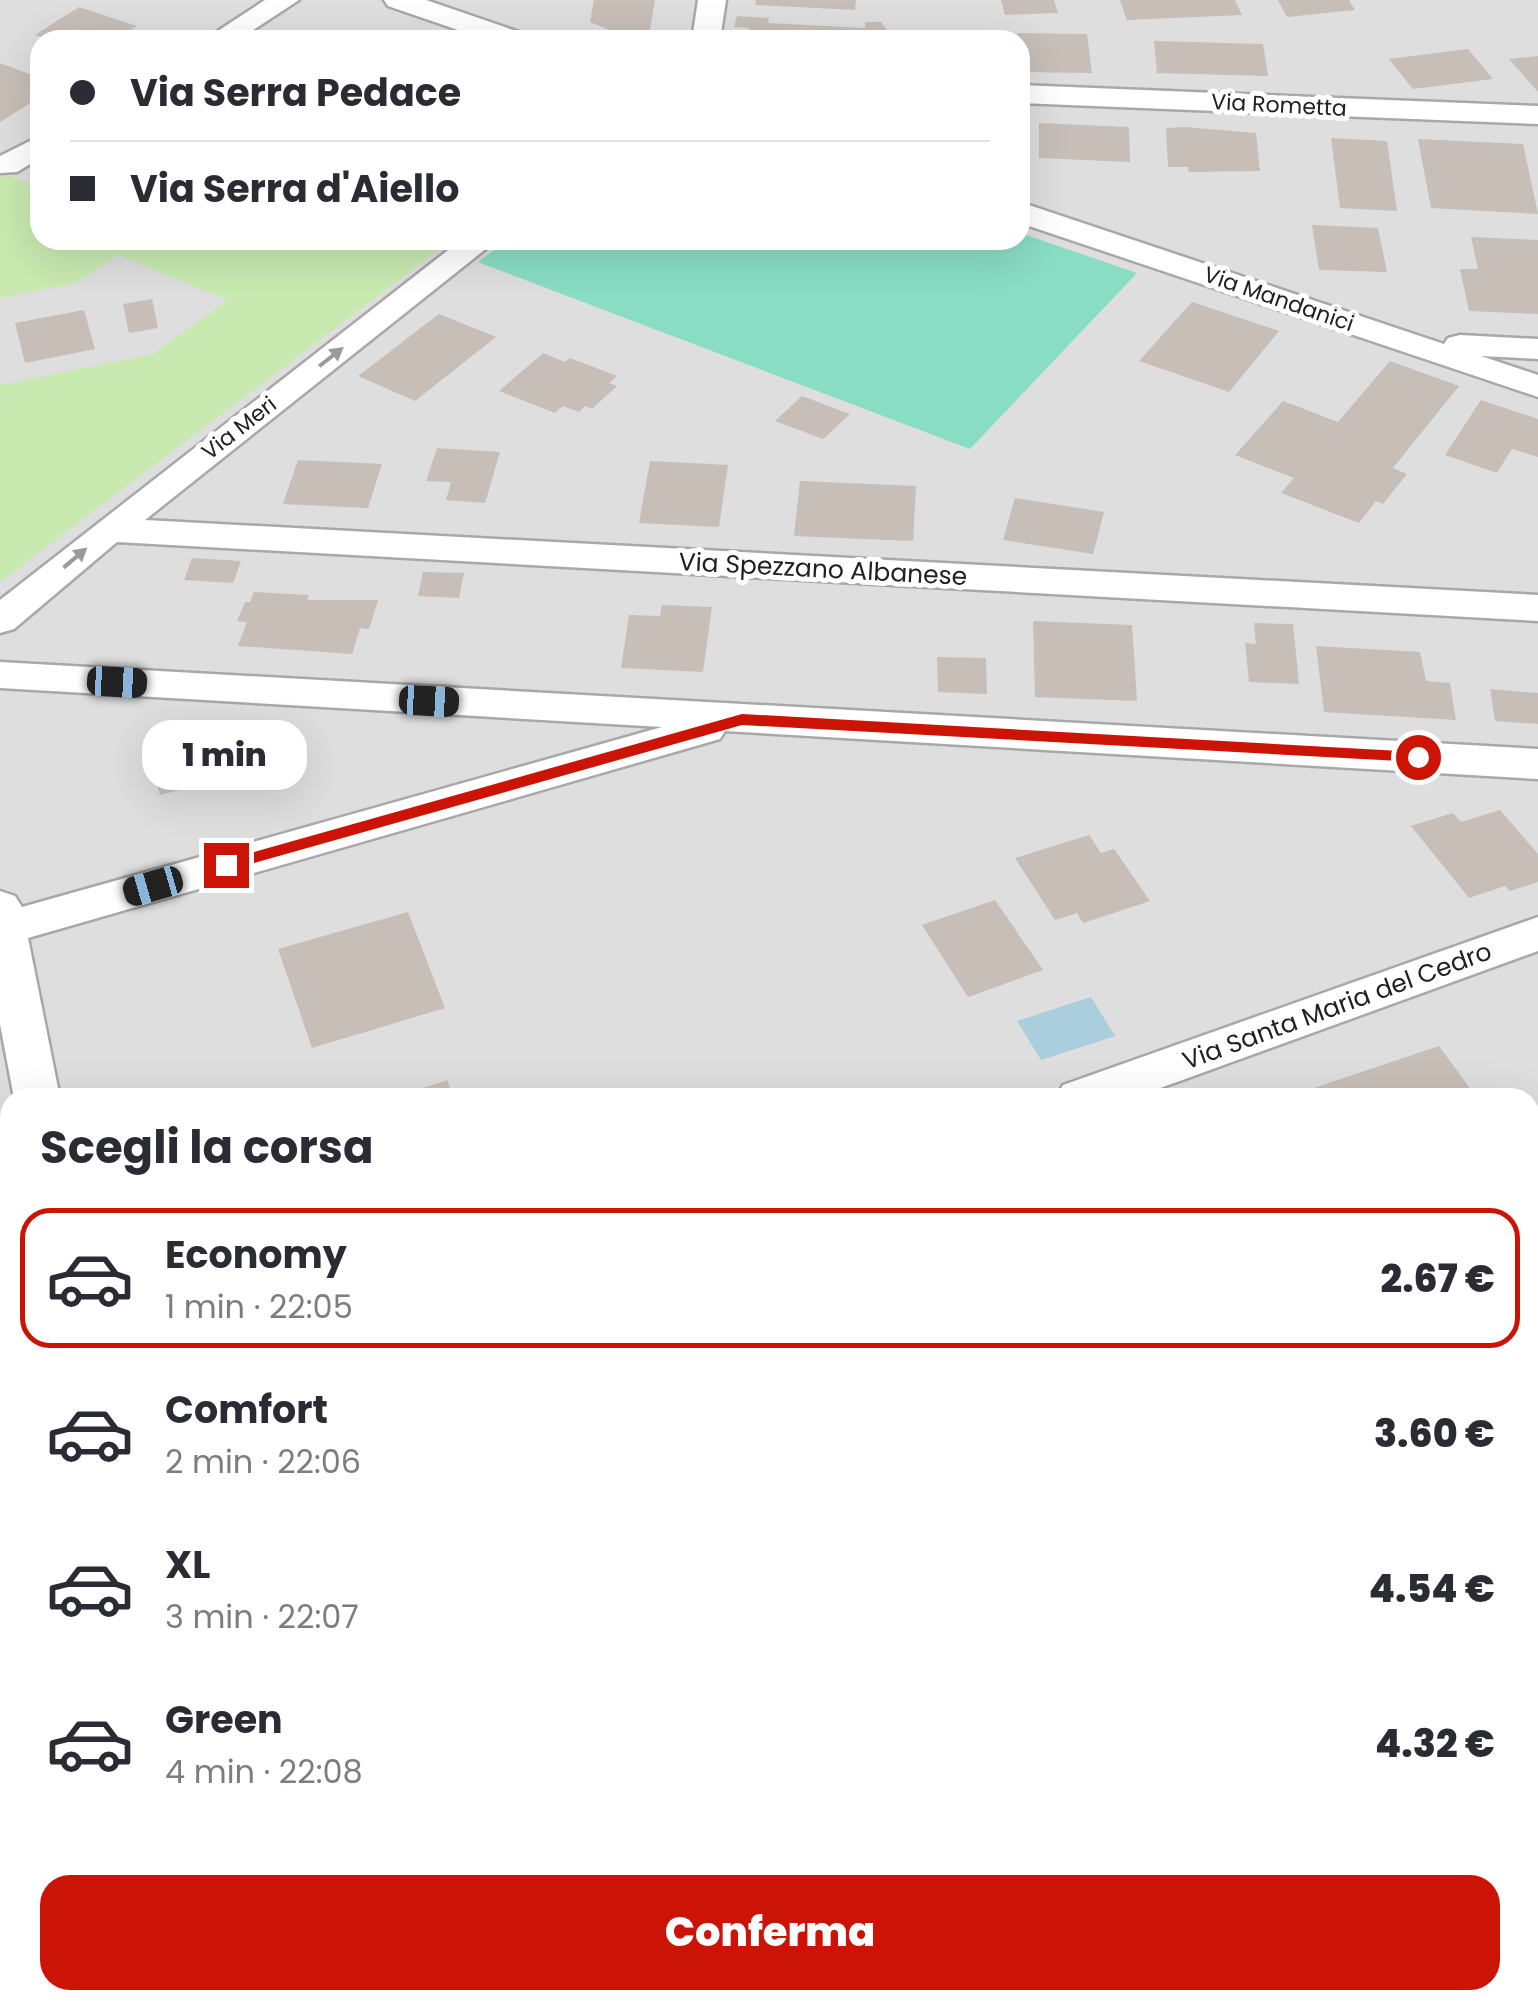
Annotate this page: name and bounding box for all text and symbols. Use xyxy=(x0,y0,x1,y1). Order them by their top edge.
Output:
text: Via Serra Pedace xyxy=(130,66,461,119)
street label: Via Rometta xyxy=(1210,86,1348,124)
text: Via Serra d'Aiello xyxy=(130,162,459,215)
street label: Via Mandanici xyxy=(1200,259,1358,339)
one-way arrow xyxy=(318,347,343,368)
street label: Via Meri xyxy=(195,389,283,467)
street label: Via Spezzano Albanese xyxy=(678,544,968,594)
one-way arrow xyxy=(63,548,88,569)
car xyxy=(86,665,148,699)
car xyxy=(398,684,460,718)
callout: 1 min xyxy=(144,720,308,790)
text: 1 min xyxy=(182,732,267,777)
route start xyxy=(1396,735,1441,780)
route end xyxy=(204,843,249,888)
car xyxy=(120,863,186,909)
street label: Via Santa Maria del Cedro xyxy=(1178,934,1496,1078)
text: Scegli la corsa xyxy=(40,1116,373,1179)
text: Economy xyxy=(165,1228,347,1281)
icon: car xyxy=(45,1233,135,1323)
text: 2.67 € xyxy=(1381,1252,1495,1305)
text: 1 min · 22:05 xyxy=(165,1284,353,1329)
text: Comfort xyxy=(165,1383,328,1436)
icon: car xyxy=(45,1388,135,1478)
text: 3.60 € xyxy=(1374,1407,1495,1460)
text: 2 min · 22:06 xyxy=(165,1439,361,1484)
text: XL xyxy=(165,1538,210,1591)
icon: car xyxy=(45,1543,135,1633)
text: 4.54 € xyxy=(1369,1562,1495,1615)
text: 3 min · 22:07 xyxy=(165,1594,359,1639)
text: Green xyxy=(165,1693,283,1746)
icon: car xyxy=(45,1698,135,1788)
text: 4.32 € xyxy=(1375,1717,1495,1770)
text: 4 min · 22:08 xyxy=(165,1749,363,1794)
button: Conferma xyxy=(40,1875,1500,1990)

